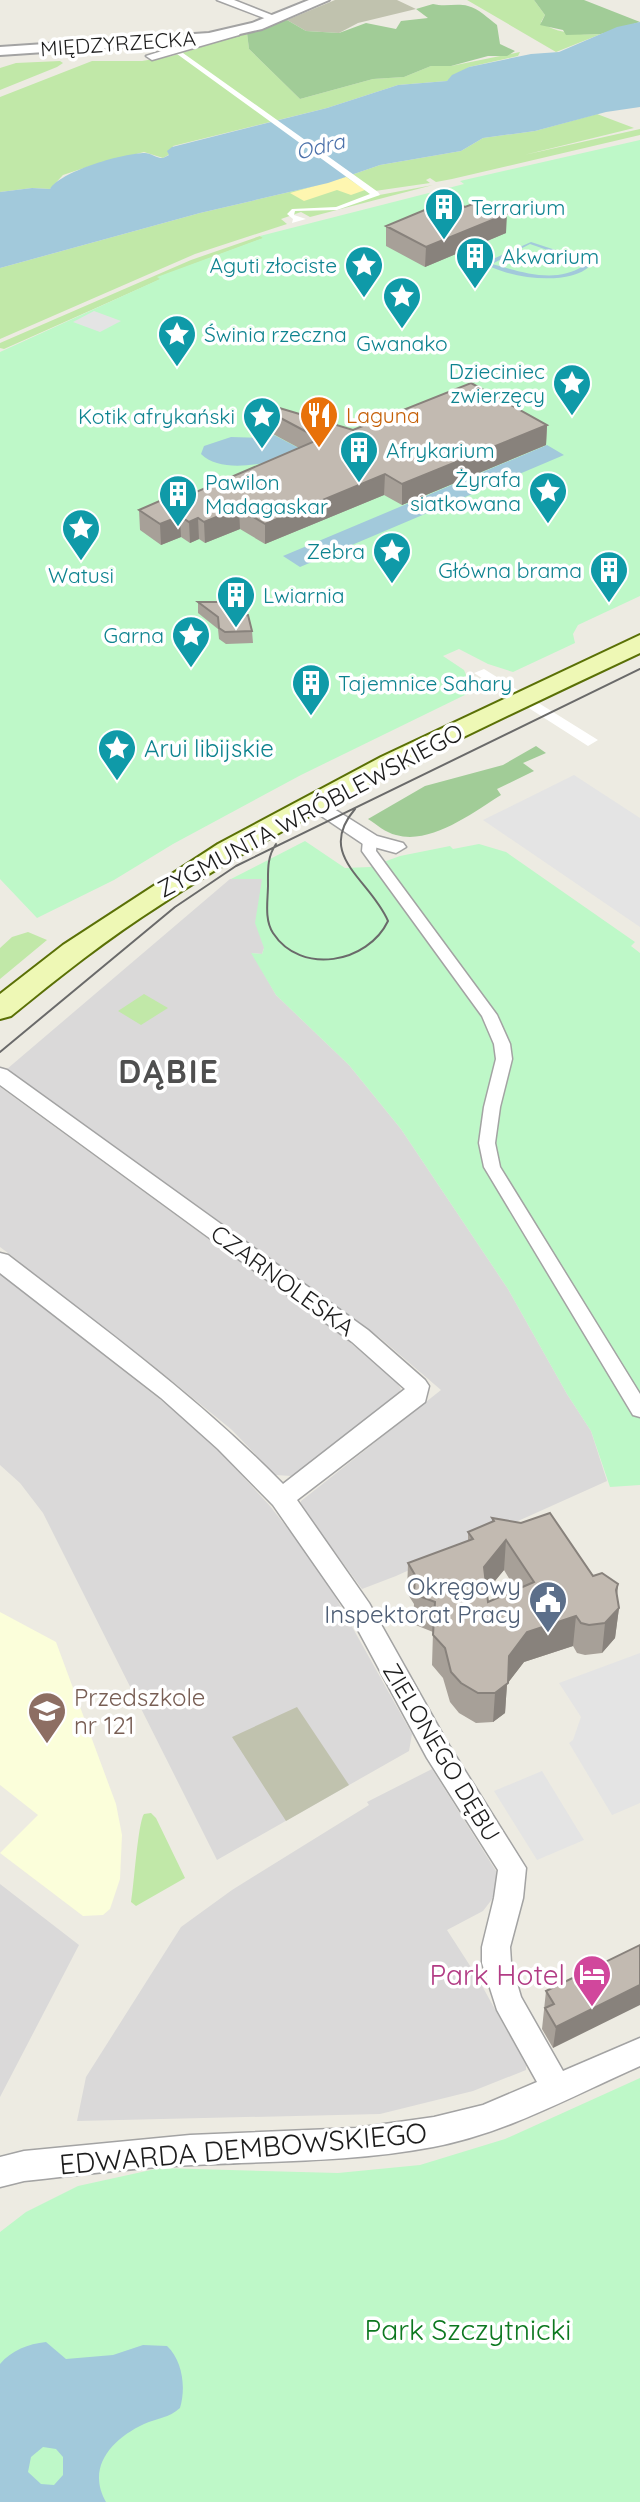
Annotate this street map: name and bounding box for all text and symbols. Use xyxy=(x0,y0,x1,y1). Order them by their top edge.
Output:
street label: MIĘDZYRZECKA xyxy=(39,25,197,61)
water label: Odra xyxy=(293,127,348,165)
building icon: Terrarium xyxy=(423,186,465,241)
place label: Terrarium xyxy=(471,194,565,220)
building icon: Akwarium xyxy=(454,235,496,290)
place label: Akwarium xyxy=(502,243,599,269)
place icon: Aguti złociste xyxy=(343,244,385,299)
place label: Aguti złociste xyxy=(209,252,337,278)
place icon: Gwanako xyxy=(381,275,423,330)
place icon: Świnia rzeczna xyxy=(156,313,198,368)
place label: Świnia rzeczna xyxy=(204,321,347,347)
place label: Gwanako xyxy=(356,330,448,356)
place label: Dzieciniec zwierzęcy xyxy=(449,358,545,408)
place icon: Dzieciniec zwierzęcy xyxy=(551,362,593,417)
restaurant icon: Laguna xyxy=(298,394,340,449)
place icon: Kotik afrykański xyxy=(241,395,283,450)
place label: Laguna xyxy=(346,402,420,428)
place label: Kotik afrykański xyxy=(78,403,235,429)
building icon: Afrykarium xyxy=(338,429,380,484)
place label: Afrykarium xyxy=(386,437,495,463)
place label: Żyrafa siatkowana xyxy=(410,466,521,516)
place label: Pawilon Madagaskar xyxy=(205,469,328,519)
place icon: Żyrafa siatkowana xyxy=(527,470,569,525)
building icon: Pawilon Madagaskar xyxy=(157,473,199,528)
place icon: Watusi xyxy=(60,507,102,562)
place icon: Zebra xyxy=(371,530,413,585)
place label: Zebra xyxy=(306,538,365,564)
building icon: Główna brama xyxy=(588,549,630,604)
place label: Główna brama xyxy=(438,557,582,583)
place label: Watusi xyxy=(48,562,114,588)
building icon: Lwiarnia xyxy=(215,574,257,629)
place label: Lwiarnia xyxy=(263,582,345,608)
place icon: Garna xyxy=(170,614,212,669)
place label: Garna xyxy=(103,622,164,648)
building icon: Tajemnice Sahary xyxy=(290,662,332,717)
place label: Tajemnice Sahary xyxy=(338,670,512,696)
street label: ZYGMUNTA WRÓBLEWSKIEGO xyxy=(152,717,468,903)
place icon: Arui libijskie xyxy=(96,727,138,782)
place label: Arui libijskie xyxy=(144,733,274,763)
district label: DĄBIE xyxy=(118,1051,220,1091)
street label: CZARNOLESKA xyxy=(205,1218,361,1342)
place label: Okręgowy Inspektorat Pracy xyxy=(324,1571,521,1629)
public building icon: Okręgowy Inspektorat Pracy xyxy=(527,1579,569,1634)
street label: ZIELONEGO DĘBU xyxy=(377,1657,507,1847)
place label: Przedszkole nr 121 xyxy=(74,1682,205,1740)
school or university icon: Przedszkole nr 121 xyxy=(26,1690,68,1745)
hotel icon: Park Hotel xyxy=(571,1953,613,2008)
place label: Park Hotel xyxy=(429,1957,565,1992)
street label: EDWARDA DEMBOWSKIEGO xyxy=(58,2114,428,2182)
park label: Park Szczytnicki xyxy=(365,2312,571,2347)

